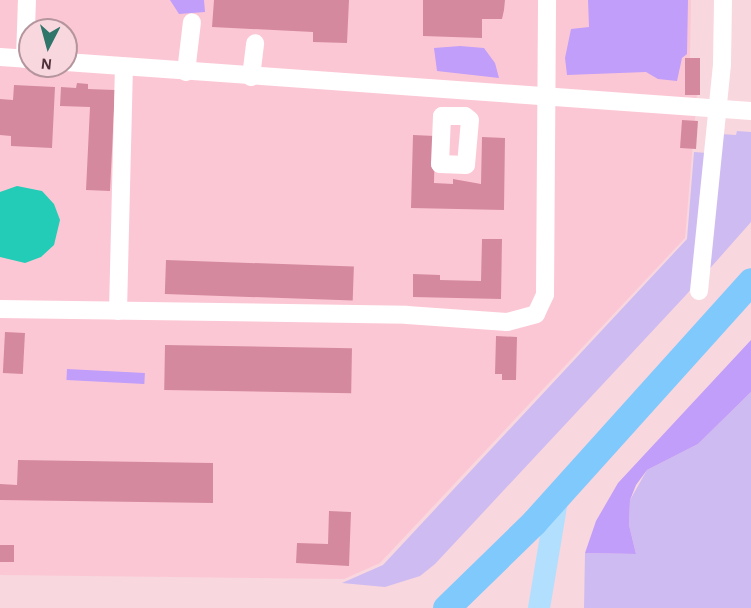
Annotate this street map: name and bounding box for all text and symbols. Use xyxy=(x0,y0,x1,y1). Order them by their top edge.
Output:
north arrow xyxy=(18,18,78,78)
text: N xyxy=(40,55,53,72)

